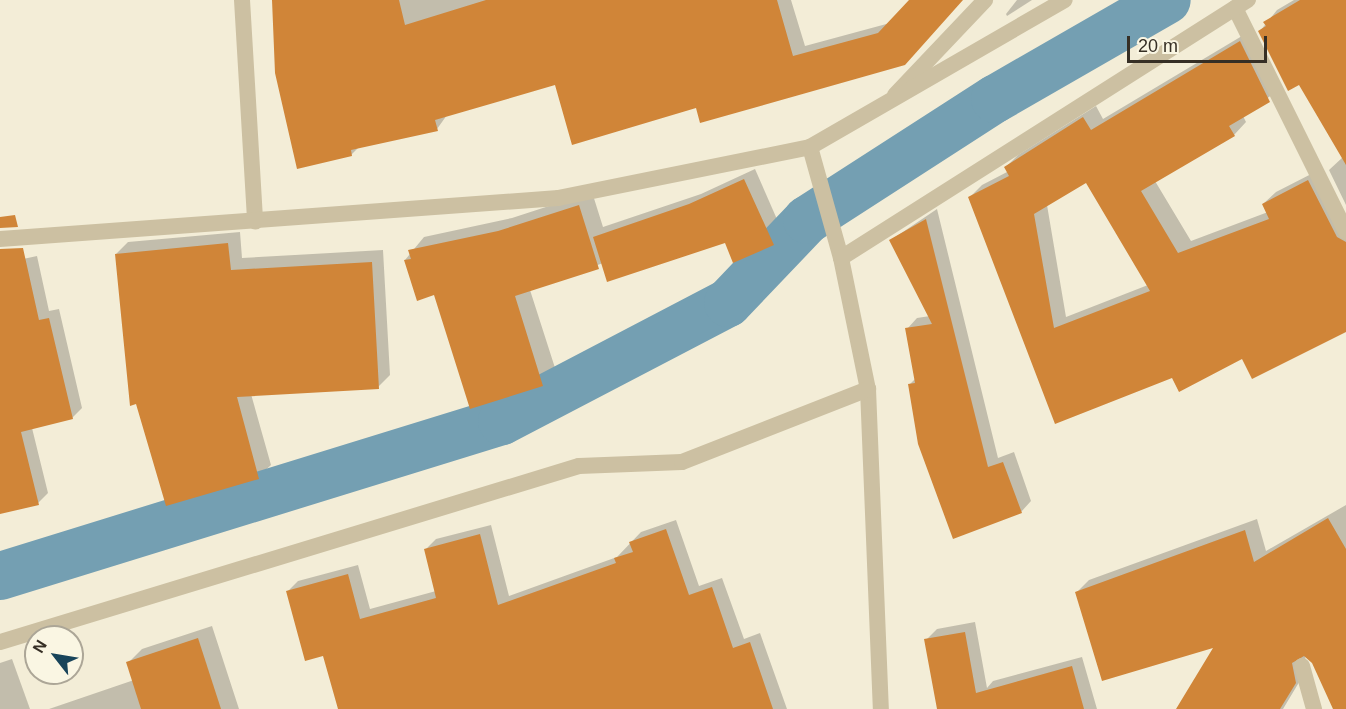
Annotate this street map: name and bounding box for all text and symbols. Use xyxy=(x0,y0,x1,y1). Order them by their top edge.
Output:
scale bar xyxy=(1130,24,1270,62)
text: 20 m xyxy=(1138,36,1178,56)
north arrow xyxy=(24,625,84,685)
text: N xyxy=(30,637,50,656)

